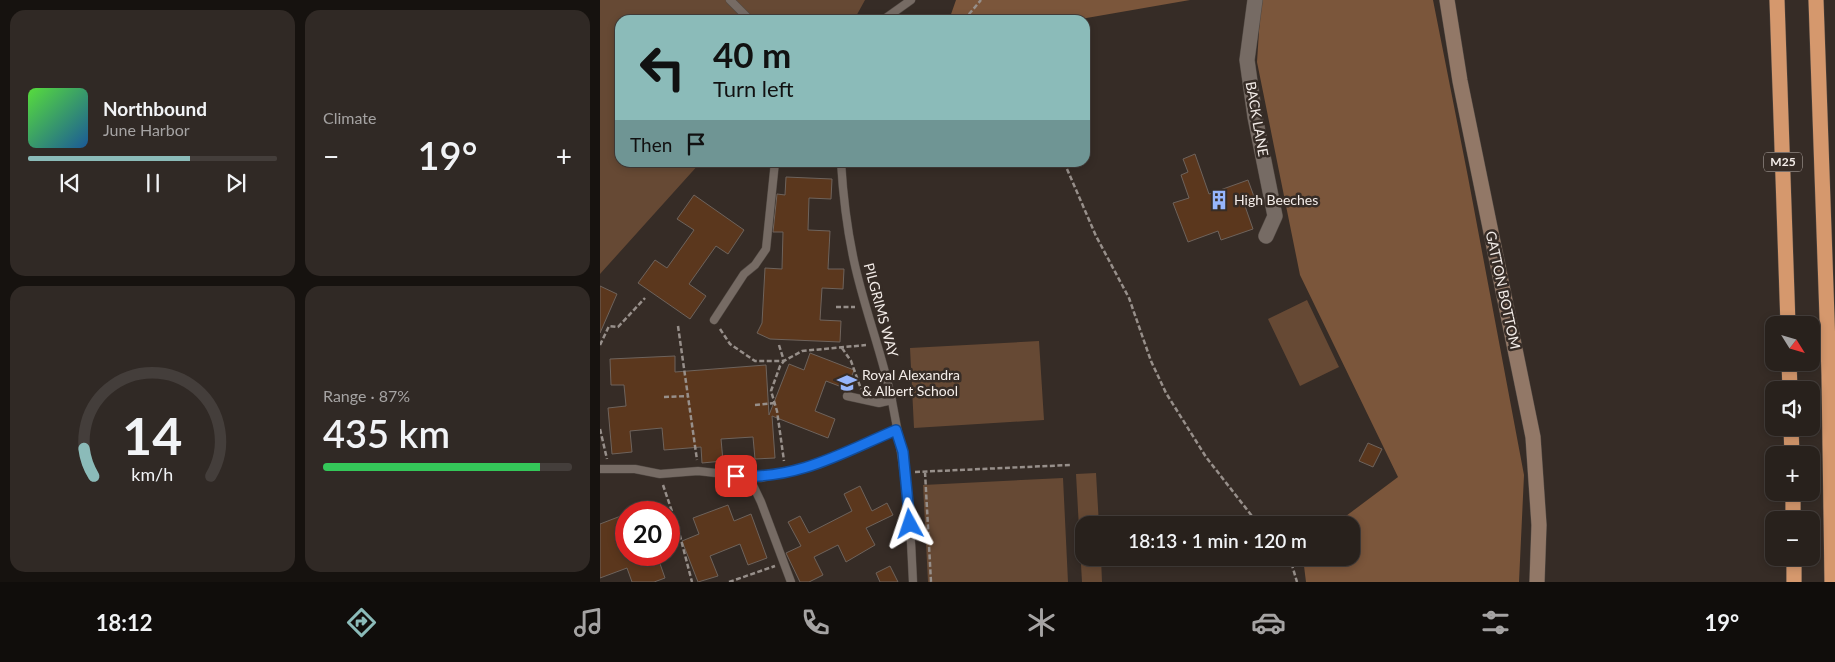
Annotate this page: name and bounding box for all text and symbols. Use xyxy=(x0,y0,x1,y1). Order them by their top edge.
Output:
text: 40 m xyxy=(713,33,791,75)
icon: left xyxy=(630,35,695,100)
text: Turn left xyxy=(713,75,794,102)
street label: BACK LANE xyxy=(1243,80,1272,158)
text: Northbound xyxy=(103,97,207,120)
text: Climate xyxy=(323,108,376,127)
text: June Harbor xyxy=(103,120,190,139)
icon: arrive xyxy=(682,130,710,158)
text: 19° xyxy=(418,132,477,178)
text: Then xyxy=(630,133,672,156)
text: − xyxy=(323,139,339,173)
text: + xyxy=(556,139,572,173)
road number: M25 xyxy=(1764,152,1802,172)
icon: previous xyxy=(56,169,84,197)
icon: pause xyxy=(139,169,167,197)
icon: next xyxy=(222,169,250,197)
building icon: High Beeches xyxy=(1208,189,1230,211)
place label: High Beeches xyxy=(1234,191,1318,208)
street label: GATTON BOTTOM xyxy=(1483,229,1524,351)
street label: PILGRIMS WAY xyxy=(861,261,902,359)
north arrow xyxy=(1765,316,1820,371)
map controls xyxy=(1765,316,1820,566)
place label: Royal Alexandra & Albert School xyxy=(862,366,960,399)
school or university icon: Royal Alexandra & Albert School xyxy=(836,372,858,394)
button: sound xyxy=(1765,381,1820,436)
text: Range · 87% xyxy=(323,386,410,405)
text: 14 xyxy=(122,404,183,466)
text: 435 km xyxy=(323,410,450,456)
button: + xyxy=(1765,446,1820,501)
pin xyxy=(715,455,757,497)
icon: arrive xyxy=(722,462,750,490)
text: km/h xyxy=(132,463,173,485)
position arrow xyxy=(883,497,935,549)
speed limit sign: 20 xyxy=(615,501,680,566)
button: − xyxy=(1765,511,1820,566)
text: 18:13 · 1 min · 120 m xyxy=(1128,529,1307,552)
icon: directions xyxy=(344,605,379,640)
icon: music xyxy=(571,605,606,640)
icon: phone xyxy=(798,605,833,640)
icon: climate xyxy=(1024,605,1059,640)
icon: car xyxy=(1251,605,1286,640)
icon: filters xyxy=(1478,605,1513,640)
text: 18:12 xyxy=(96,609,153,636)
text: 19° xyxy=(1704,609,1739,636)

